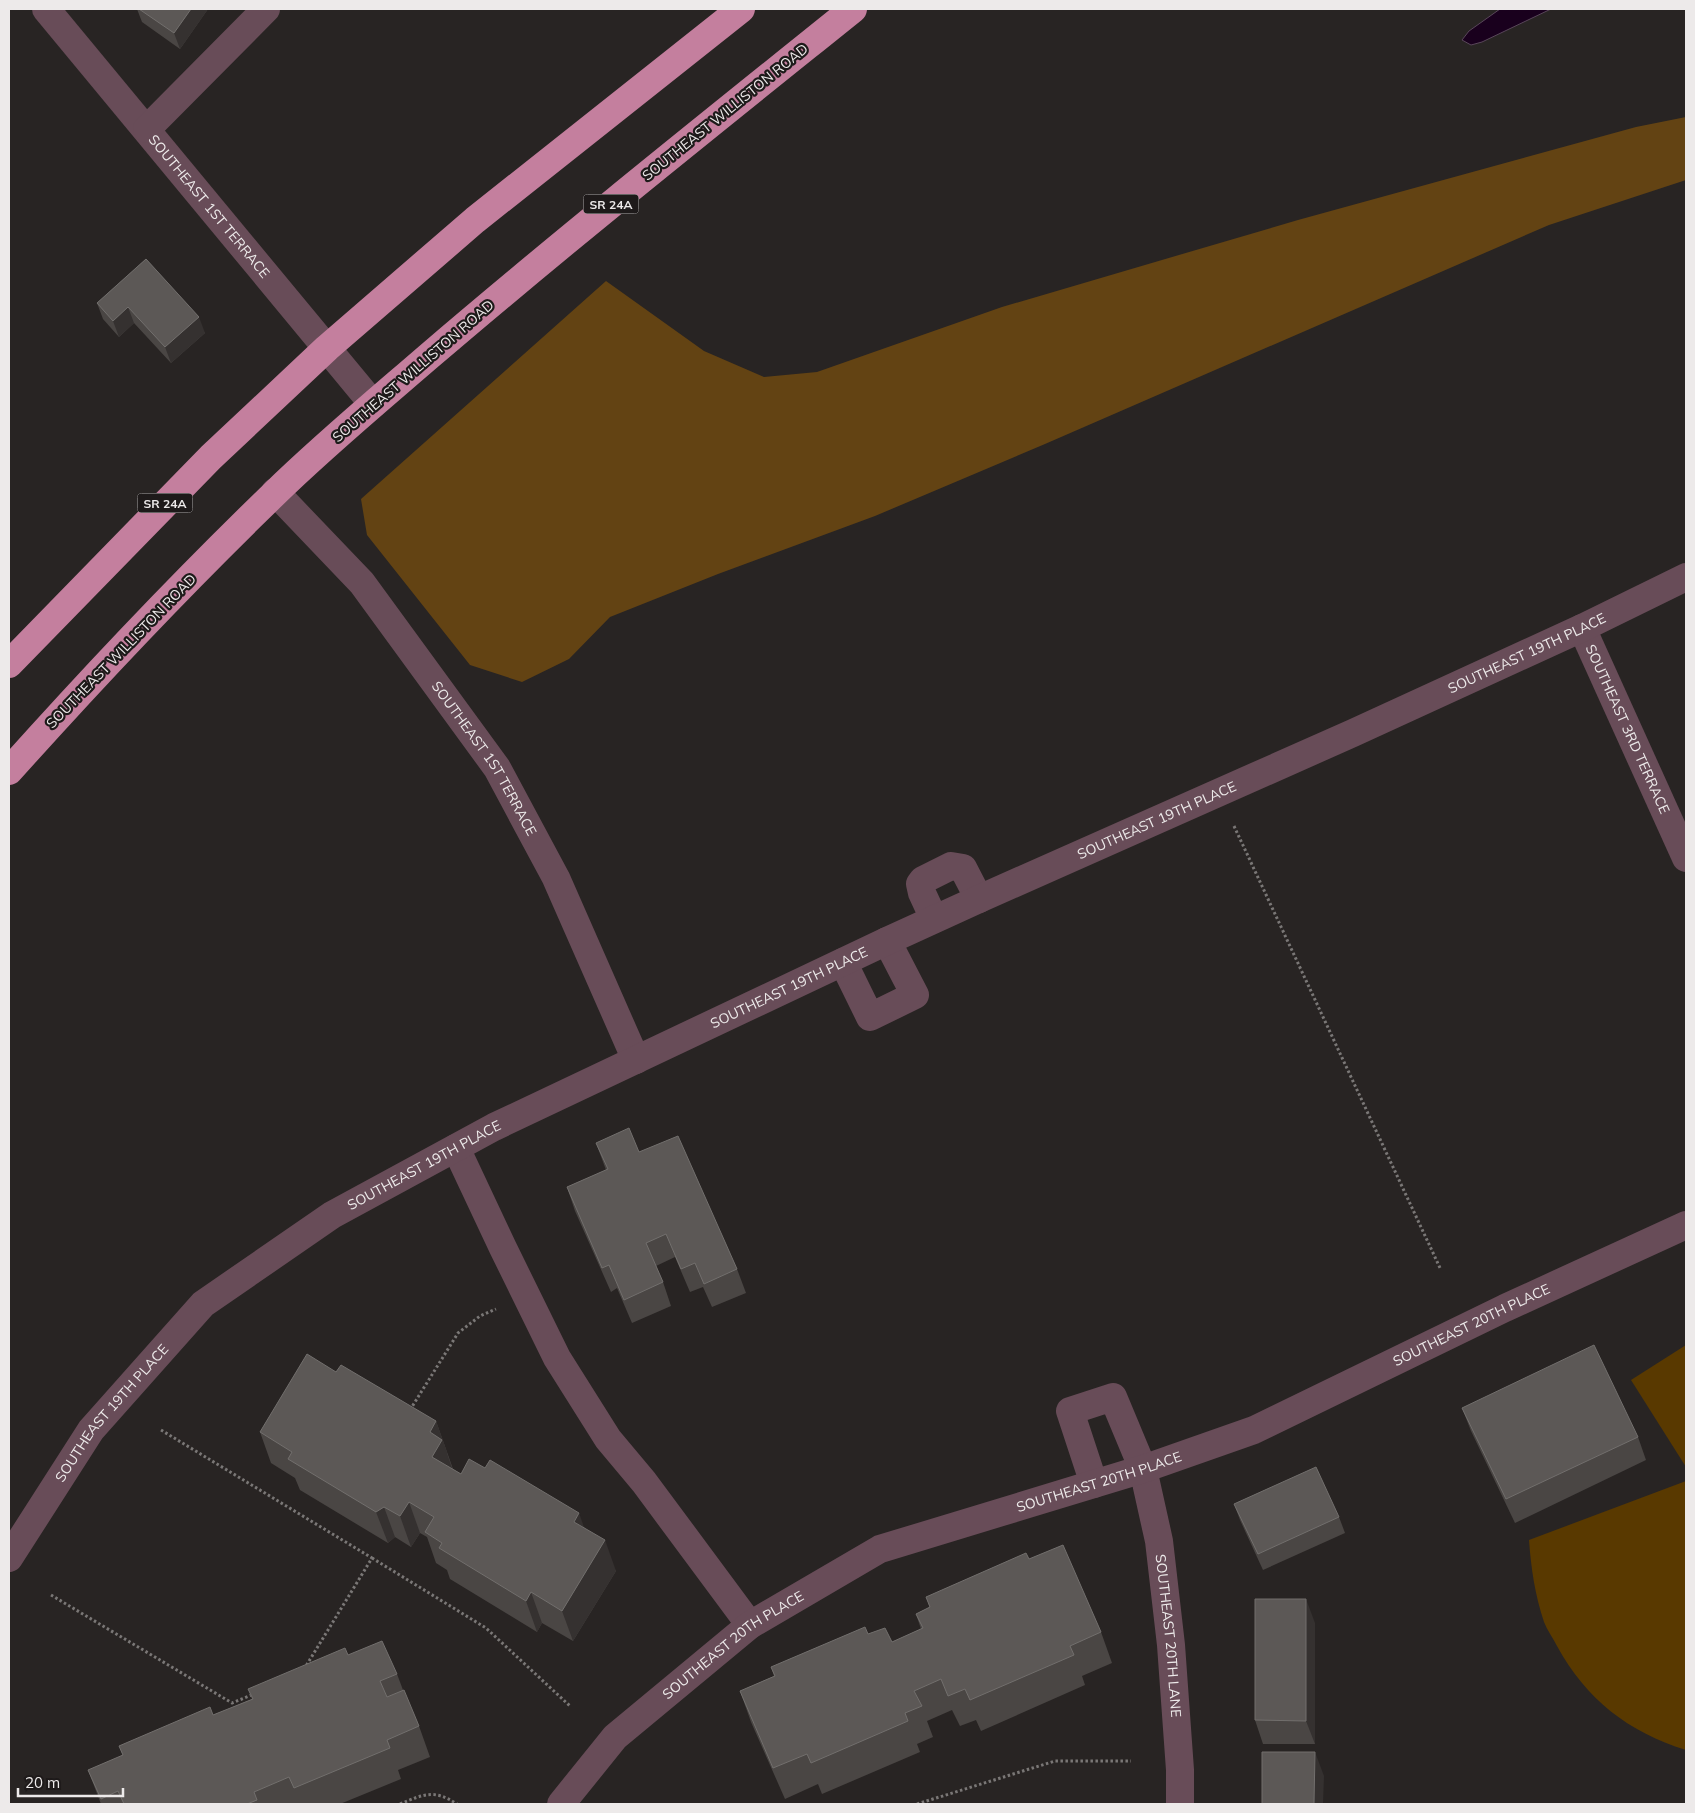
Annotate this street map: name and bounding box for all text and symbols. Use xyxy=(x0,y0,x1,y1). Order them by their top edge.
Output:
street label: SOUTHEAST WILLISTON ROAD xyxy=(638,40,812,184)
street label: SOUTHEAST 1ST TERRACE xyxy=(145,131,274,282)
road number: SR 24A xyxy=(584,194,638,213)
street label: SOUTHEAST WILLISTON ROAD xyxy=(329,296,497,446)
road number: SR 24A xyxy=(138,493,192,512)
street label: SOUTHEAST WILLISTON ROAD xyxy=(42,570,200,732)
street label: SOUTHEAST 19TH PLACE xyxy=(1445,609,1609,697)
street label: SOUTHEAST 3RD TERRACE xyxy=(1582,642,1674,817)
street label: SOUTHEAST 1ST TERRACE xyxy=(428,678,541,839)
street label: SOUTHEAST 19TH PLACE xyxy=(1074,777,1239,863)
street label: SOUTHEAST 19TH PLACE xyxy=(707,942,871,1032)
street label: SOUTHEAST 19TH PLACE xyxy=(344,1116,504,1214)
street label: SOUTHEAST 20TH PLACE xyxy=(1390,1280,1553,1370)
street label: SOUTHEAST 19TH PLACE xyxy=(51,1340,172,1485)
street label: SOUTHEAST 20TH PLACE xyxy=(1014,1447,1184,1516)
street label: SOUTHEAST 20TH LANE xyxy=(1152,1553,1185,1718)
street label: SOUTHEAST 20TH PLACE xyxy=(658,1587,807,1703)
scale bar xyxy=(18,1766,122,1798)
text: 20 m xyxy=(25,1773,60,1792)

